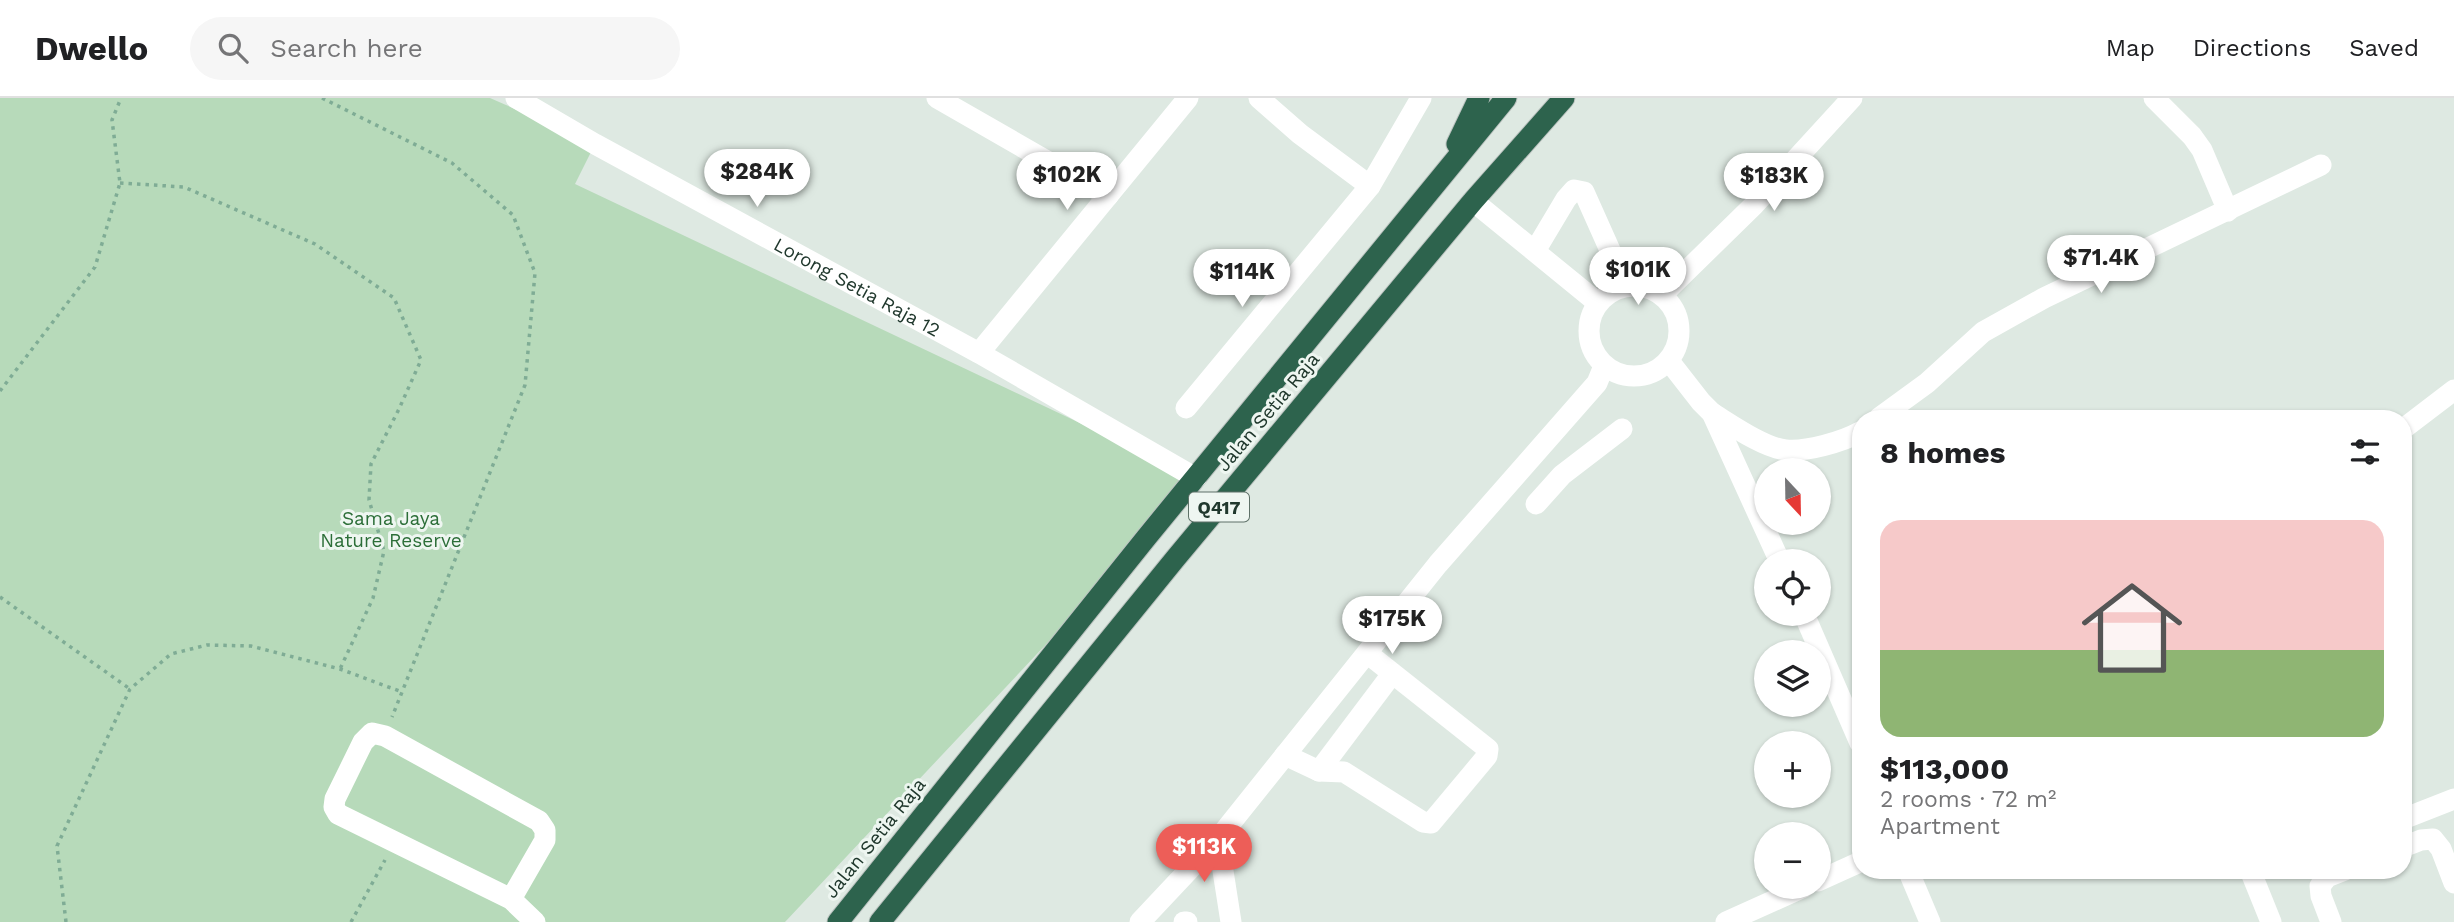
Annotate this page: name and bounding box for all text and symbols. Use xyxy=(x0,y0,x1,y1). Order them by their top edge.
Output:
search box xyxy=(190,17,680,80)
text: Dwello xyxy=(35,29,148,68)
icon: search xyxy=(214,29,252,67)
text: Search here xyxy=(270,33,423,63)
text: Map xyxy=(2106,34,2155,62)
text: Directions xyxy=(2193,34,2311,62)
text: Saved xyxy=(2349,34,2419,62)
pin: $284K xyxy=(708,150,806,209)
pin: $102K xyxy=(1018,152,1116,212)
pin: $183K xyxy=(1725,153,1823,213)
text: $284K xyxy=(720,158,794,185)
text: $102K xyxy=(1032,161,1102,188)
text: $183K xyxy=(1740,162,1808,189)
street label: Lorong Setia Raja 12 xyxy=(770,232,944,341)
pin: $71.4K xyxy=(2044,236,2158,295)
text: $71.4K xyxy=(2063,244,2139,271)
pin: $101K xyxy=(1589,248,1687,307)
pin: $114K xyxy=(1193,250,1291,309)
text: $101K xyxy=(1605,256,1671,283)
text: $114K xyxy=(1209,258,1275,285)
street label: Jalan Setia Raja xyxy=(1212,348,1324,476)
icon: filters xyxy=(2346,433,2384,471)
text: 8 homes xyxy=(1880,435,2006,470)
north arrow xyxy=(1754,458,1830,536)
map controls xyxy=(1754,458,1831,899)
road number: Q417 xyxy=(1189,492,1249,522)
park label: Sama Jaya Nature Reserve xyxy=(320,507,462,552)
button: locate xyxy=(1754,549,1831,626)
icon: home xyxy=(2069,565,2195,691)
pin: $175K xyxy=(1343,596,1441,656)
text: $175K xyxy=(1358,605,1426,632)
button: layers xyxy=(1754,640,1831,717)
button: + xyxy=(1754,731,1831,808)
text: $113,000 xyxy=(1880,751,2009,786)
street label: Jalan Setia Raja xyxy=(820,773,931,903)
text: 2 rooms · 72 m² xyxy=(1880,786,2056,813)
text: Apartment xyxy=(1880,813,2000,840)
button: − xyxy=(1754,822,1831,899)
pin: $113K xyxy=(1155,824,1253,884)
text: $113K xyxy=(1172,833,1236,860)

